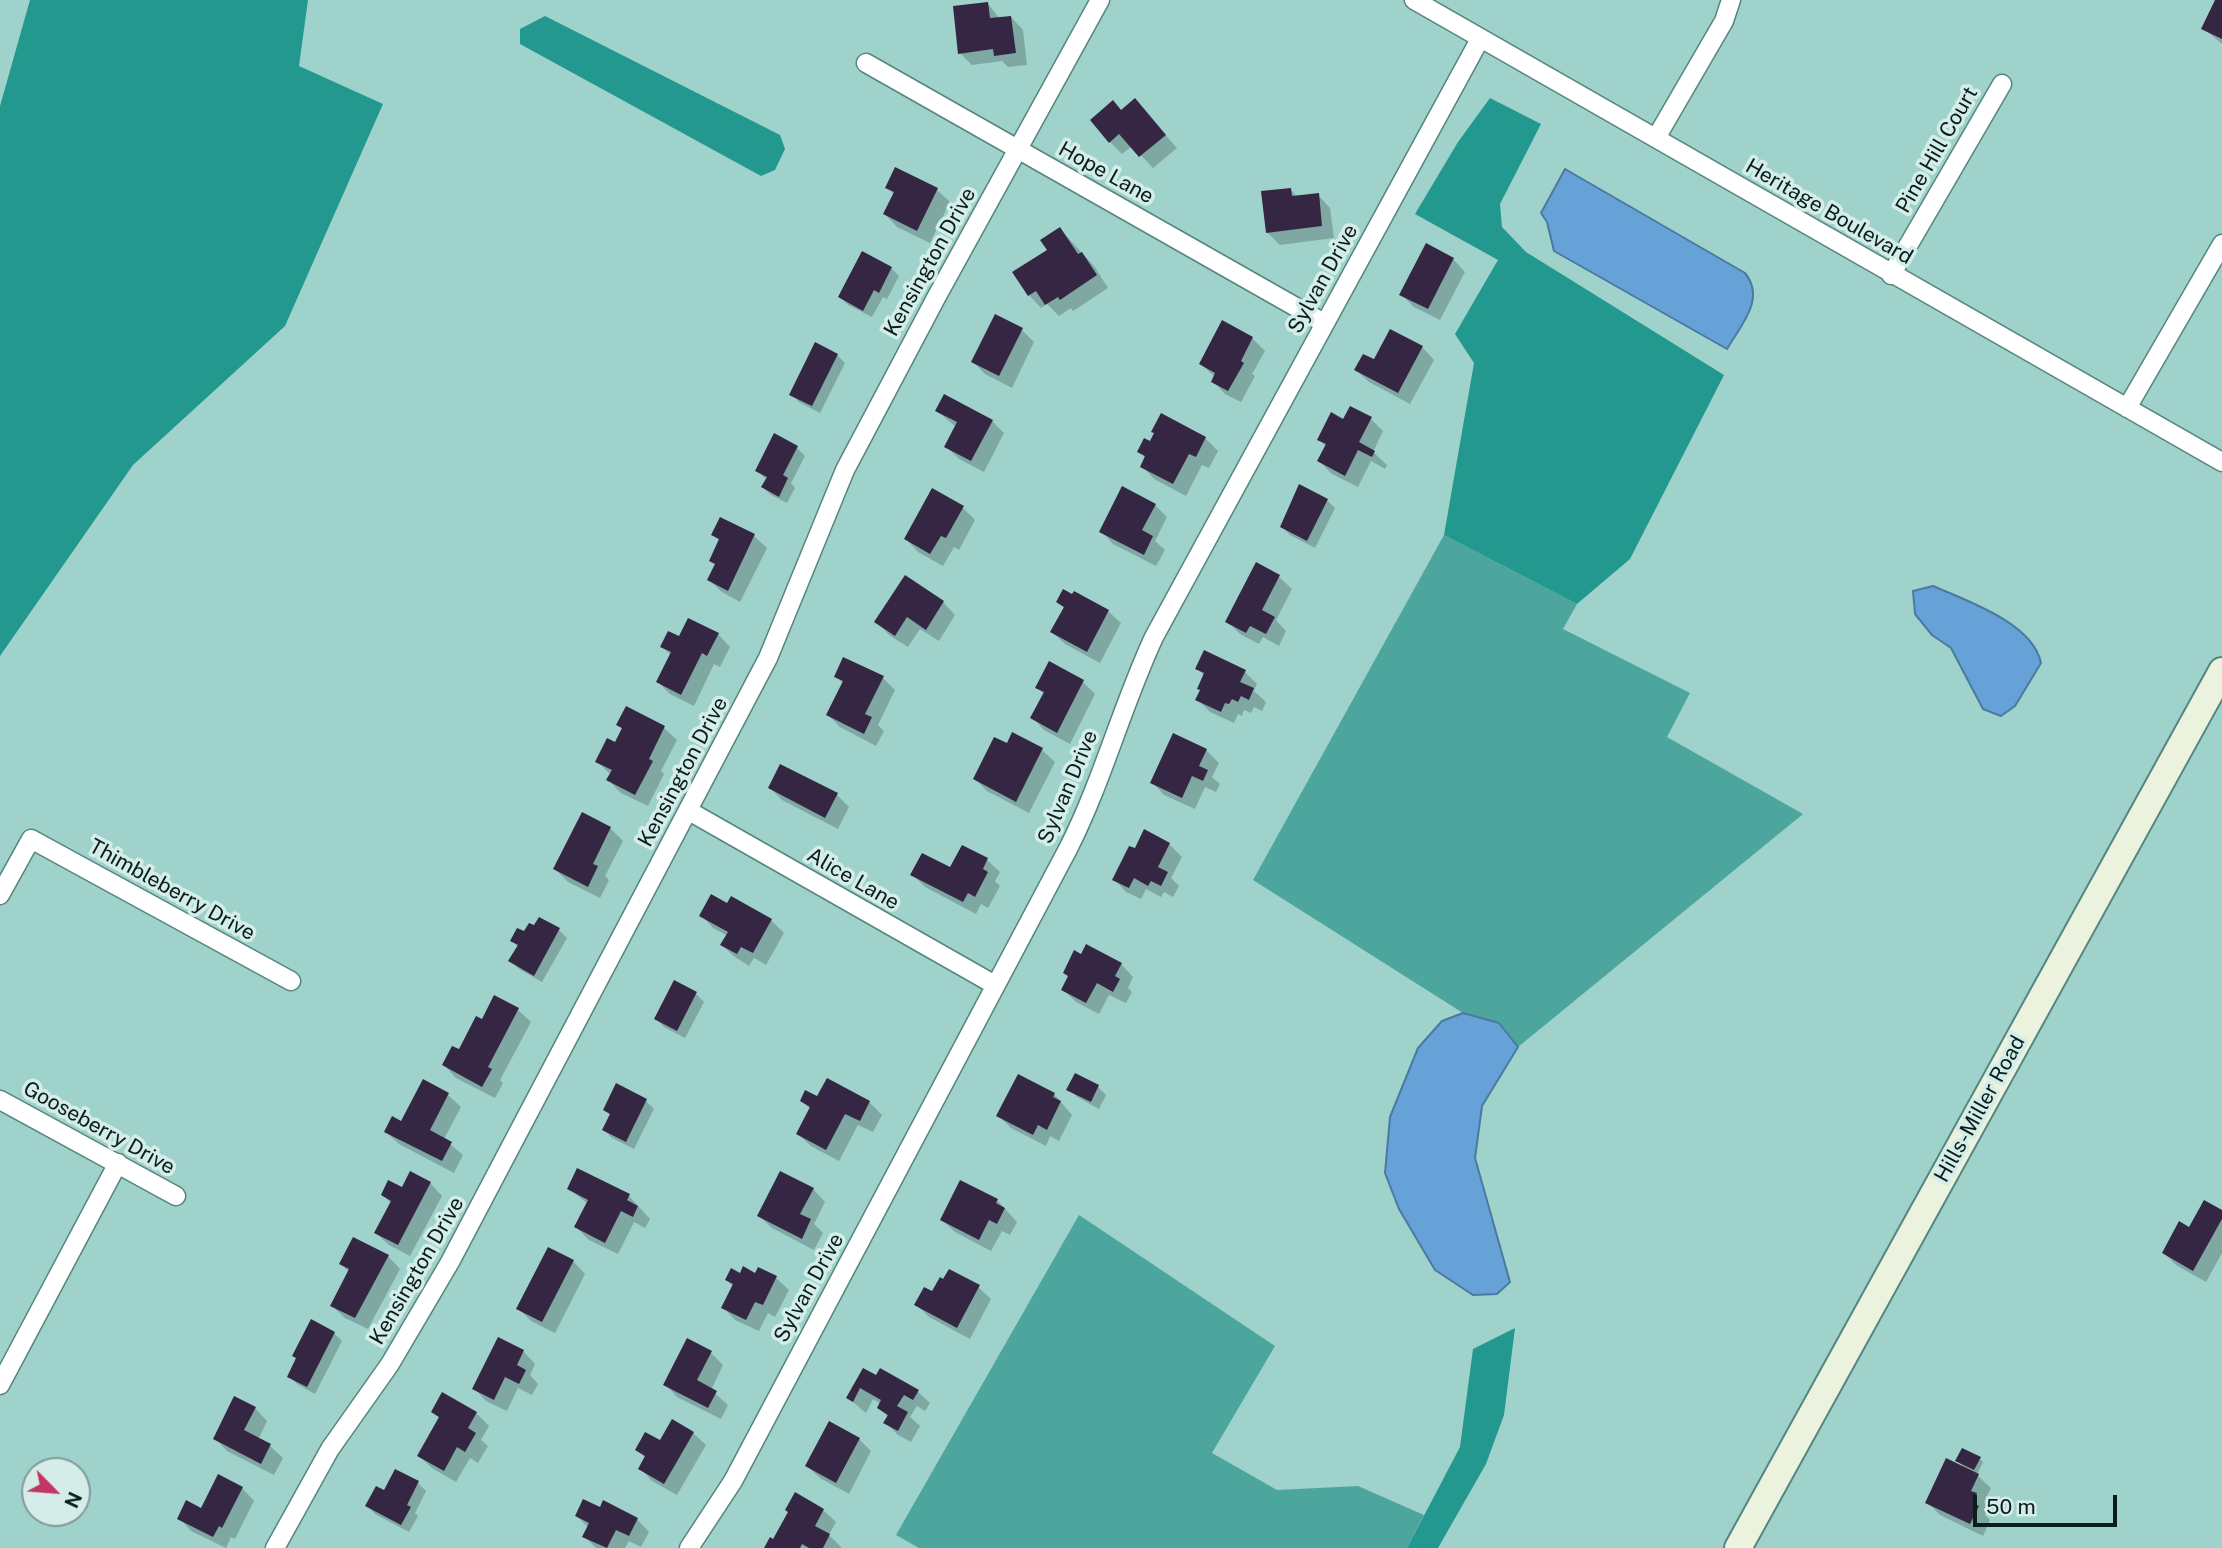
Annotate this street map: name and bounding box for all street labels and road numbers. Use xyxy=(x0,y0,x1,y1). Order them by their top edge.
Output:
street label: Pine Hill Court xyxy=(1891,82,1983,218)
street label: Hope Lane xyxy=(1054,137,1158,209)
street label: Heritage Boulevard xyxy=(1741,154,1917,270)
street label: Kensington Drive xyxy=(879,183,981,341)
street label: Sylvan Drive xyxy=(1283,220,1363,338)
street label: Kensington Drive xyxy=(633,693,733,851)
street label: Sylvan Drive xyxy=(1033,726,1103,848)
street label: Thimbleberry Drive xyxy=(85,834,259,946)
street label: Alice Lane xyxy=(802,843,904,915)
street label: Hills-Miller Road xyxy=(1929,1031,2031,1187)
street label: Gooseberry Drive xyxy=(19,1076,179,1180)
street label: Kensington Drive xyxy=(365,1193,469,1349)
street label: Sylvan Drive xyxy=(769,1229,849,1347)

